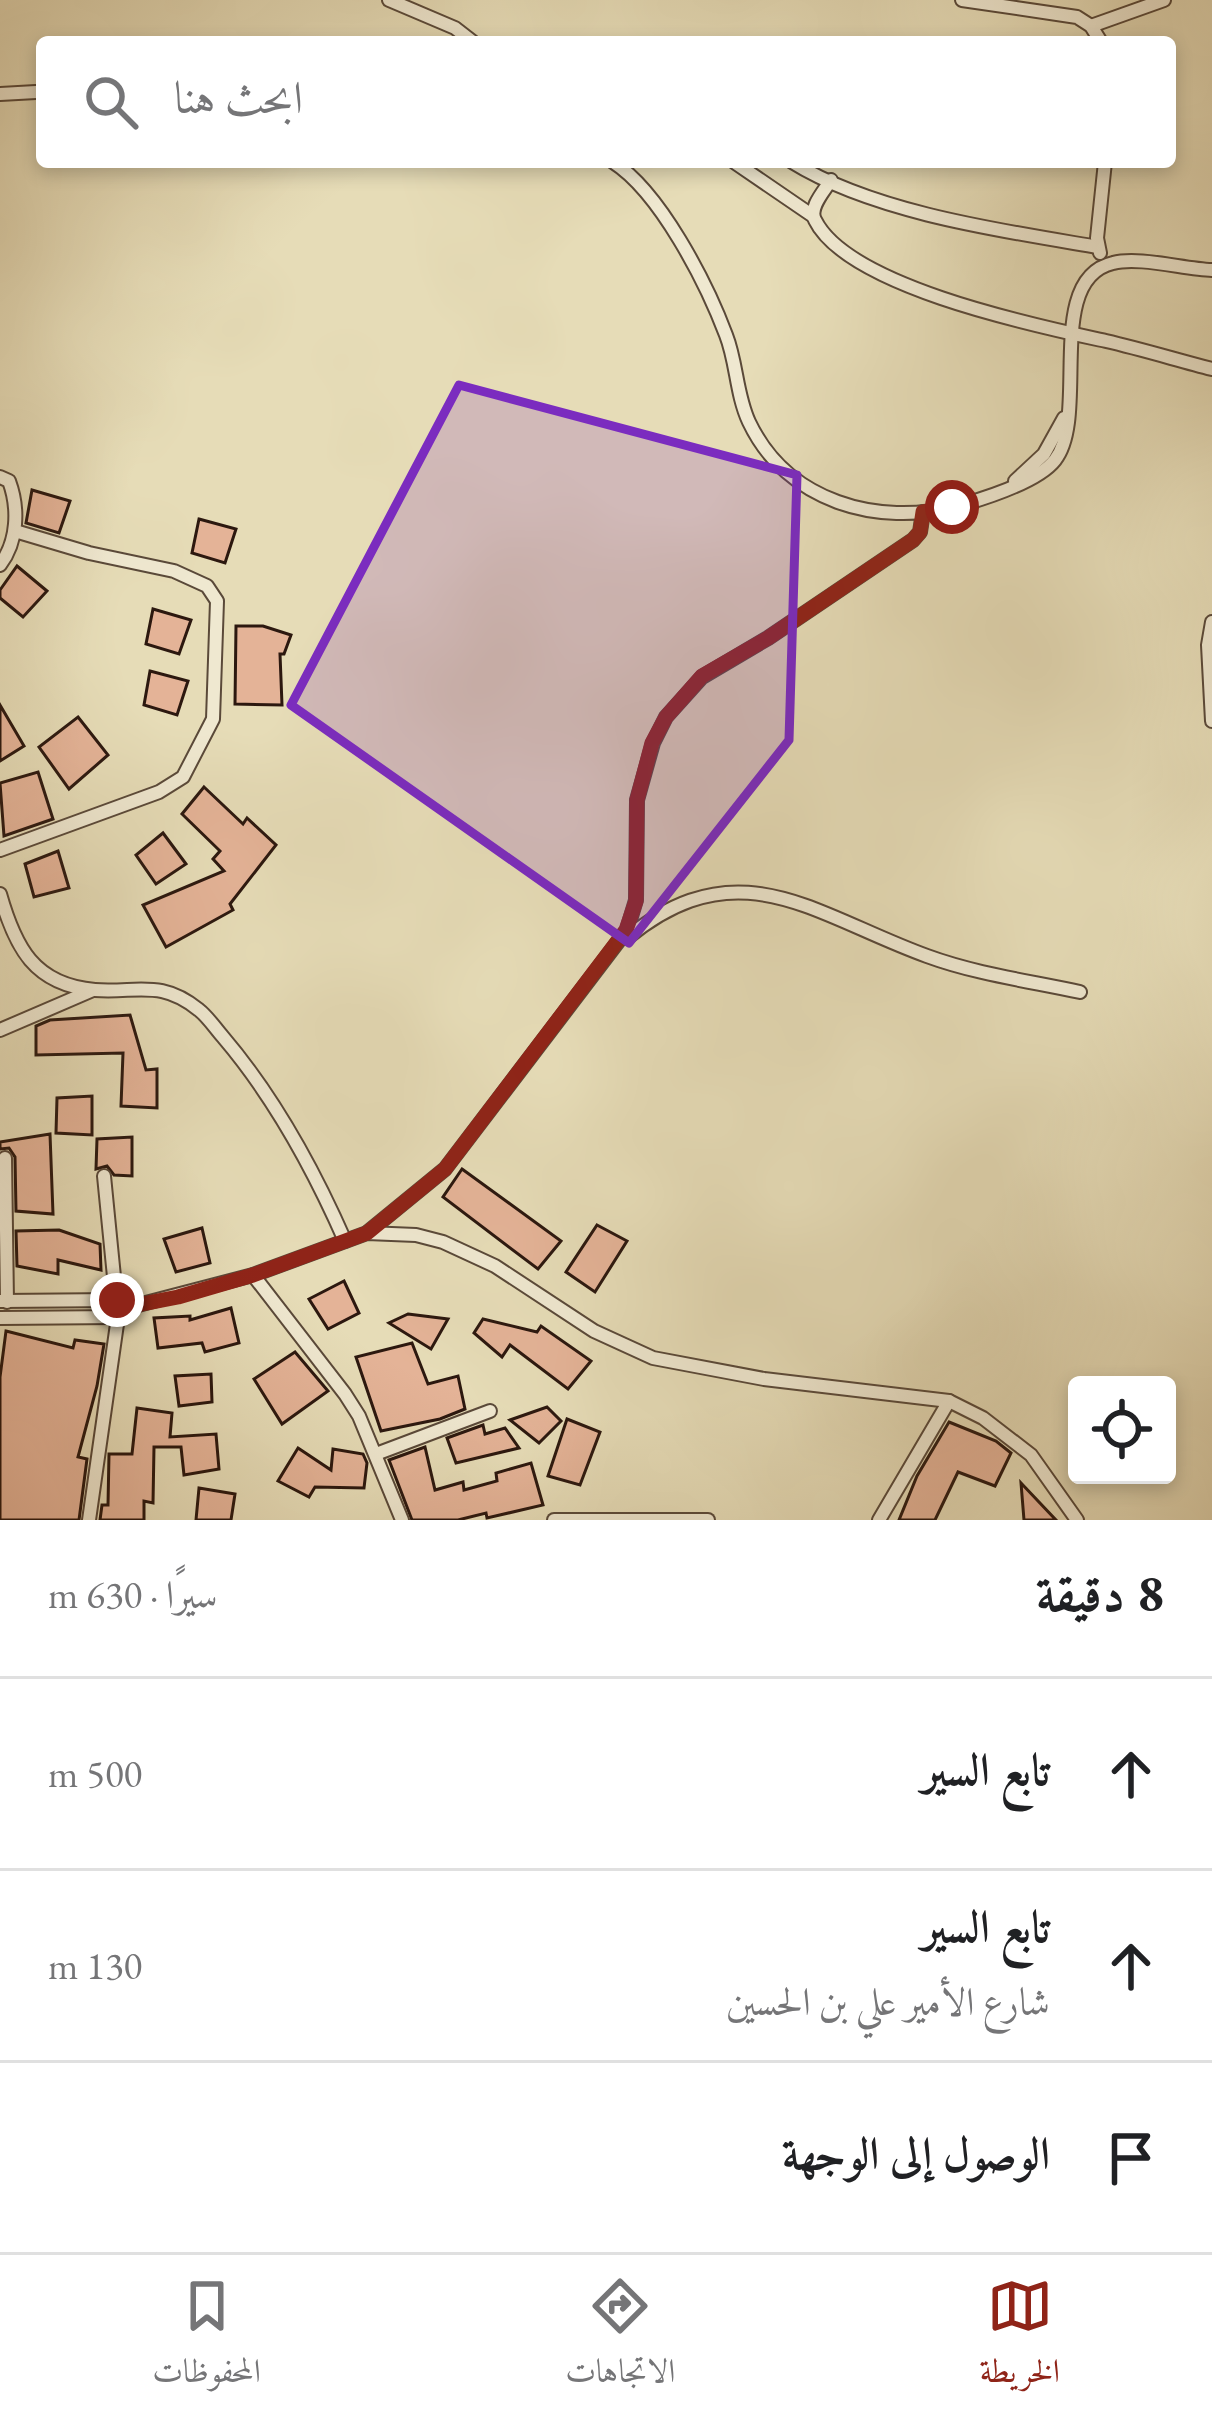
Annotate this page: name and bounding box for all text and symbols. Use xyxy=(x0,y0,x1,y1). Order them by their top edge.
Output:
search box xyxy=(36,36,1176,168)
text: ابحث هنا xyxy=(174,68,303,126)
icon: search xyxy=(78,69,144,135)
route start xyxy=(925,480,979,534)
route end xyxy=(90,1273,144,1327)
map controls xyxy=(1068,1376,1176,1484)
button: locate xyxy=(1068,1376,1176,1484)
text: 8 دقيقة xyxy=(1036,1560,1164,1626)
text: سيرًا · 630 m xyxy=(48,1569,218,1620)
text: تابع السير xyxy=(922,1740,1050,1798)
icon: ahead xyxy=(1098,1741,1164,1807)
text: 500 m xyxy=(48,1748,142,1799)
text: تابع السير xyxy=(922,1897,1050,1955)
icon: ahead xyxy=(1098,1933,1164,1999)
text: 130 m xyxy=(48,1940,142,1991)
text: شارع الأمير علي بن الحسين xyxy=(726,1976,1050,2027)
text: الوصول إلى الوجهة xyxy=(782,2124,1050,2182)
icon: arrive xyxy=(1098,2125,1164,2191)
tab: المحفوظات xyxy=(152,2273,261,2403)
tab: الاتجاهات xyxy=(565,2273,675,2403)
tab: الخريطة xyxy=(980,2273,1060,2403)

